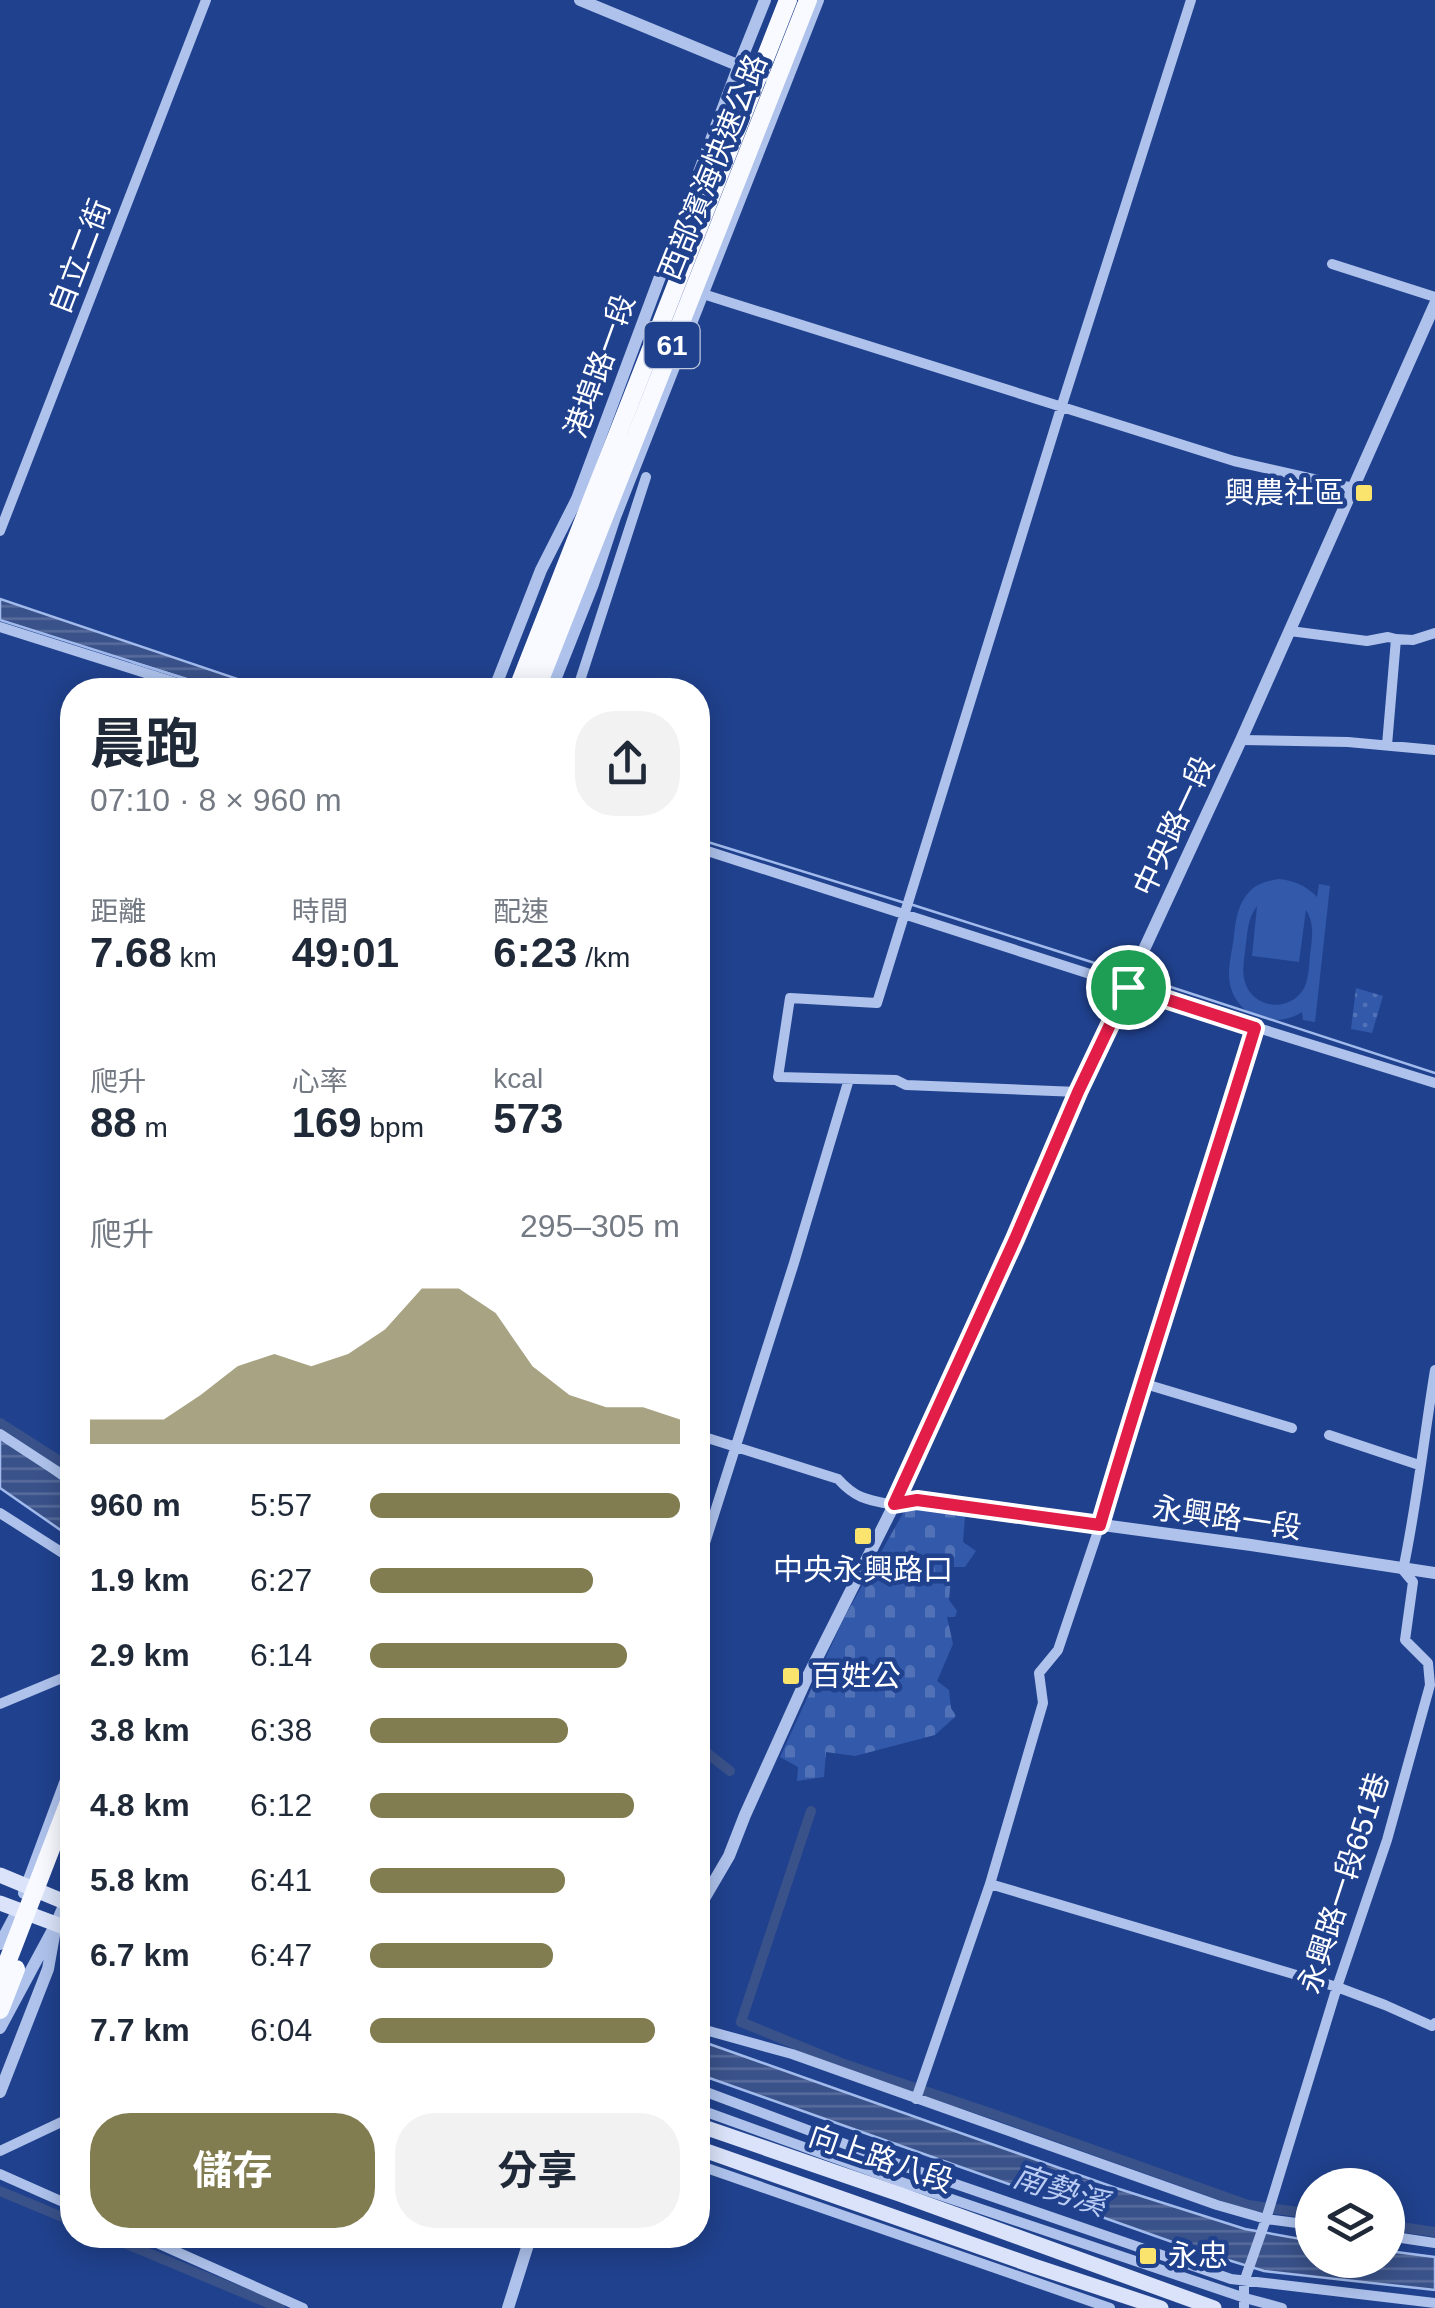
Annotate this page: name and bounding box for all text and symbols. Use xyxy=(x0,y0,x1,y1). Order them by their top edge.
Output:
street label: 西部濱海快速公路 xyxy=(652,49,773,284)
street label: 自立二街 xyxy=(43,195,116,319)
street label: 港埠路一段 xyxy=(558,290,641,442)
road number: 61 xyxy=(644,322,700,368)
place label: 興農社區 xyxy=(1224,476,1344,509)
marker: 興農社區 xyxy=(1353,482,1375,504)
button: share xyxy=(575,711,680,816)
text: 晨跑 xyxy=(90,713,200,775)
street label: 中央路一段 xyxy=(1127,751,1220,901)
text: 07:10 · 8 × 960 m xyxy=(90,782,342,818)
text: 距離 xyxy=(90,896,146,927)
text: 時間 xyxy=(292,896,348,927)
text: 配速 xyxy=(493,896,549,927)
text: 7.68 xyxy=(90,929,172,976)
text: 49:01 xyxy=(292,929,399,976)
text: 6:23 xyxy=(493,929,577,976)
text: km xyxy=(172,942,217,973)
text: /km xyxy=(577,942,630,973)
pin xyxy=(1086,945,1171,1030)
icon: arrive xyxy=(1101,960,1156,1015)
text: kcal xyxy=(493,1063,543,1094)
text: 爬升 xyxy=(90,1066,146,1097)
text: 心率 xyxy=(292,1066,348,1097)
text: 573 xyxy=(493,1095,563,1142)
text: 88 xyxy=(90,1099,137,1146)
text: 169 xyxy=(292,1099,362,1146)
text: m xyxy=(137,1112,168,1143)
text: bpm xyxy=(362,1112,424,1143)
text: 295–305 m xyxy=(520,1208,680,1244)
text: 爬升 xyxy=(90,1216,154,1252)
text: 960 m xyxy=(90,1487,181,1523)
text: 5:57 xyxy=(250,1487,312,1523)
street label: 永興路一段 xyxy=(1151,1491,1304,1544)
marker: 中央永興路口 xyxy=(852,1525,874,1547)
place label: 中央永興路口 xyxy=(773,1553,953,1586)
text: 1.9 km xyxy=(90,1562,190,1598)
text: 6:27 xyxy=(250,1562,312,1598)
text: 2.9 km xyxy=(90,1637,190,1673)
text: 6:14 xyxy=(250,1637,312,1673)
place label: 百姓公 xyxy=(811,1659,901,1692)
marker: 百姓公 xyxy=(780,1665,802,1687)
text: 3.8 km xyxy=(90,1712,190,1748)
text: 6:38 xyxy=(250,1712,312,1748)
street label: 永興路一段651巷 xyxy=(1292,1768,1395,1997)
text: 4.8 km xyxy=(90,1787,190,1823)
text: 6:12 xyxy=(250,1787,312,1823)
text: 5.8 km xyxy=(90,1862,190,1898)
text: 6:41 xyxy=(250,1862,312,1898)
text: 6.7 km xyxy=(90,1937,190,1973)
text: 6:47 xyxy=(250,1937,312,1973)
text: 7.7 km xyxy=(90,2012,190,2048)
text: 6:04 xyxy=(250,2012,312,2048)
button: 儲存 xyxy=(90,2113,375,2228)
button: 分享 xyxy=(395,2113,680,2228)
street label: 向上路八段 xyxy=(805,2119,957,2199)
water label: 南勢溪 xyxy=(1009,2157,1115,2224)
map controls xyxy=(1295,2168,1405,2278)
button: layers xyxy=(1295,2168,1405,2278)
place label: 永忠 xyxy=(1168,2239,1228,2272)
marker: 永忠 xyxy=(1137,2245,1159,2267)

